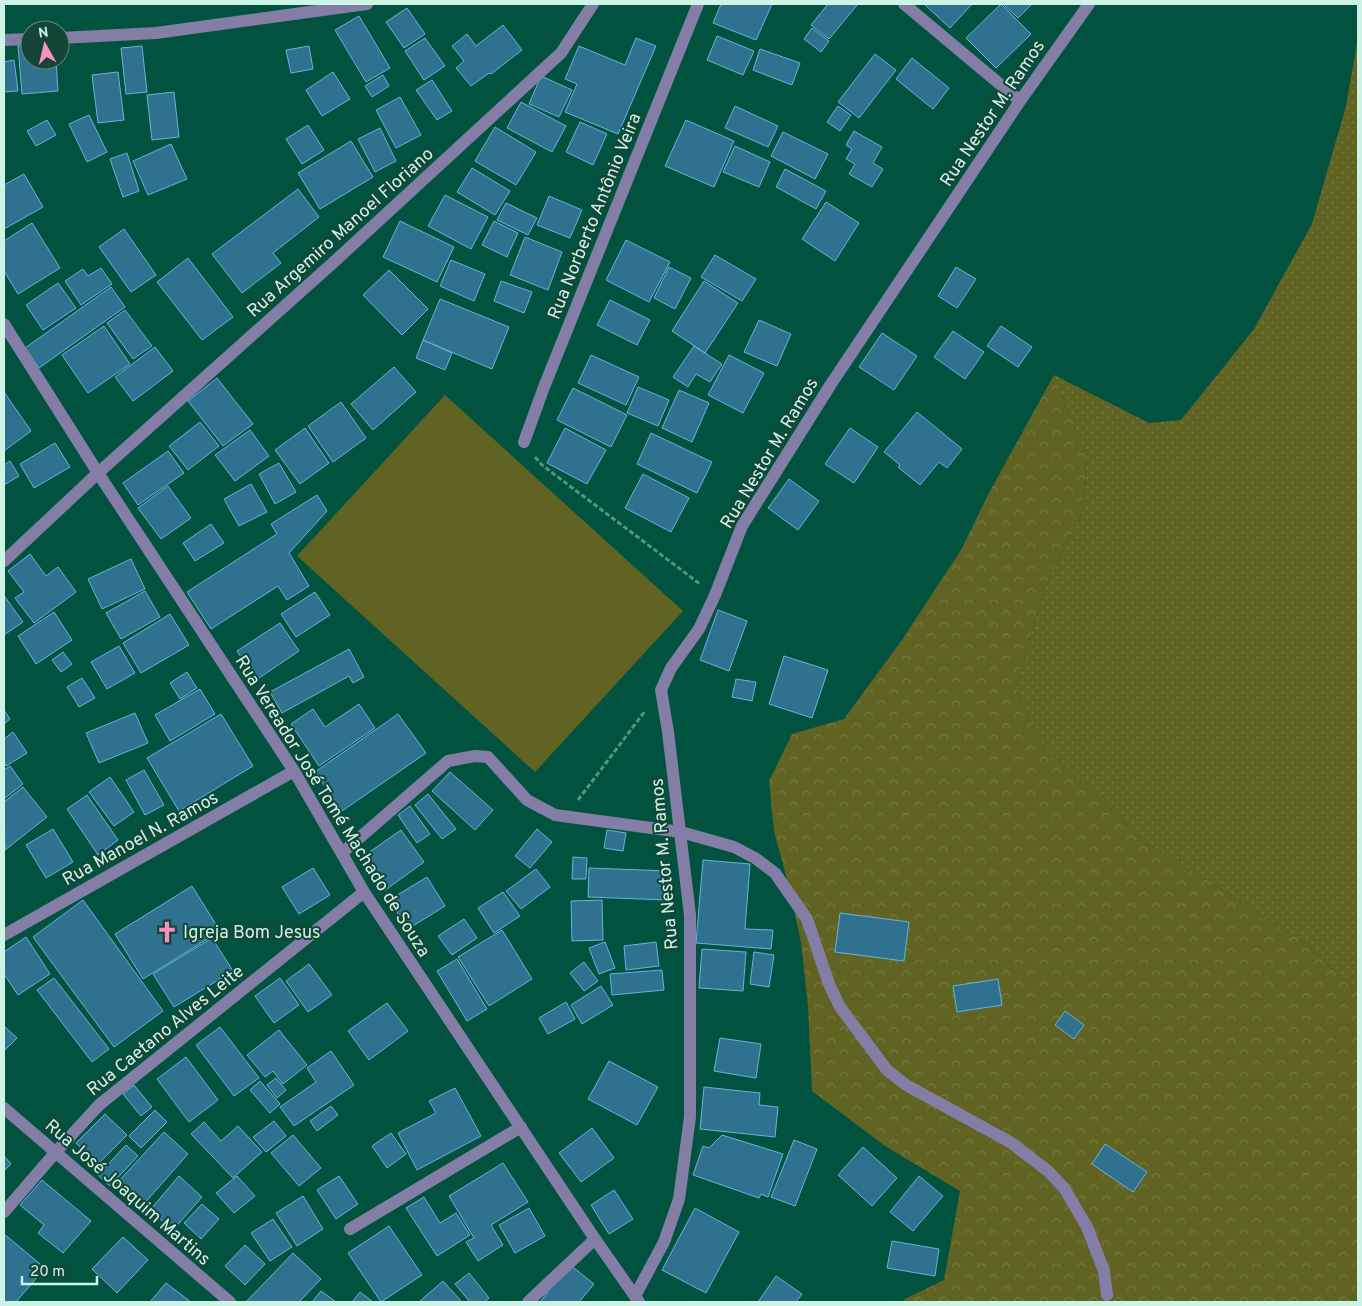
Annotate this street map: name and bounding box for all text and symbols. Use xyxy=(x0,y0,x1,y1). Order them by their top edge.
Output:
north arrow xyxy=(20,20,70,70)
text: N xyxy=(37,24,50,43)
street label: Rua Nestor M. Ramos xyxy=(936,36,1051,192)
street label: Rua Norberto Antônio Veira xyxy=(543,110,647,323)
street label: Rua Argemiro Manoel Floriano xyxy=(243,143,439,323)
street label: Rua Nestor M. Ramos xyxy=(716,374,824,533)
street label: Rua Vereador José Tomé Machado de Souza xyxy=(229,652,435,962)
street label: Rua Nestor M. Ramos xyxy=(647,777,684,951)
street label: Rua Manoel N. Ramos xyxy=(59,787,223,892)
church icon: Igreja Bom Jesus xyxy=(154,919,180,945)
place label: Igreja Bom Jesus xyxy=(183,922,320,945)
street label: Rua Caetano Alves Leite xyxy=(83,961,249,1102)
street label: Rua José Joaquim Martins xyxy=(39,1115,215,1271)
scale bar xyxy=(22,1254,98,1286)
text: 20 m xyxy=(30,1263,65,1282)

